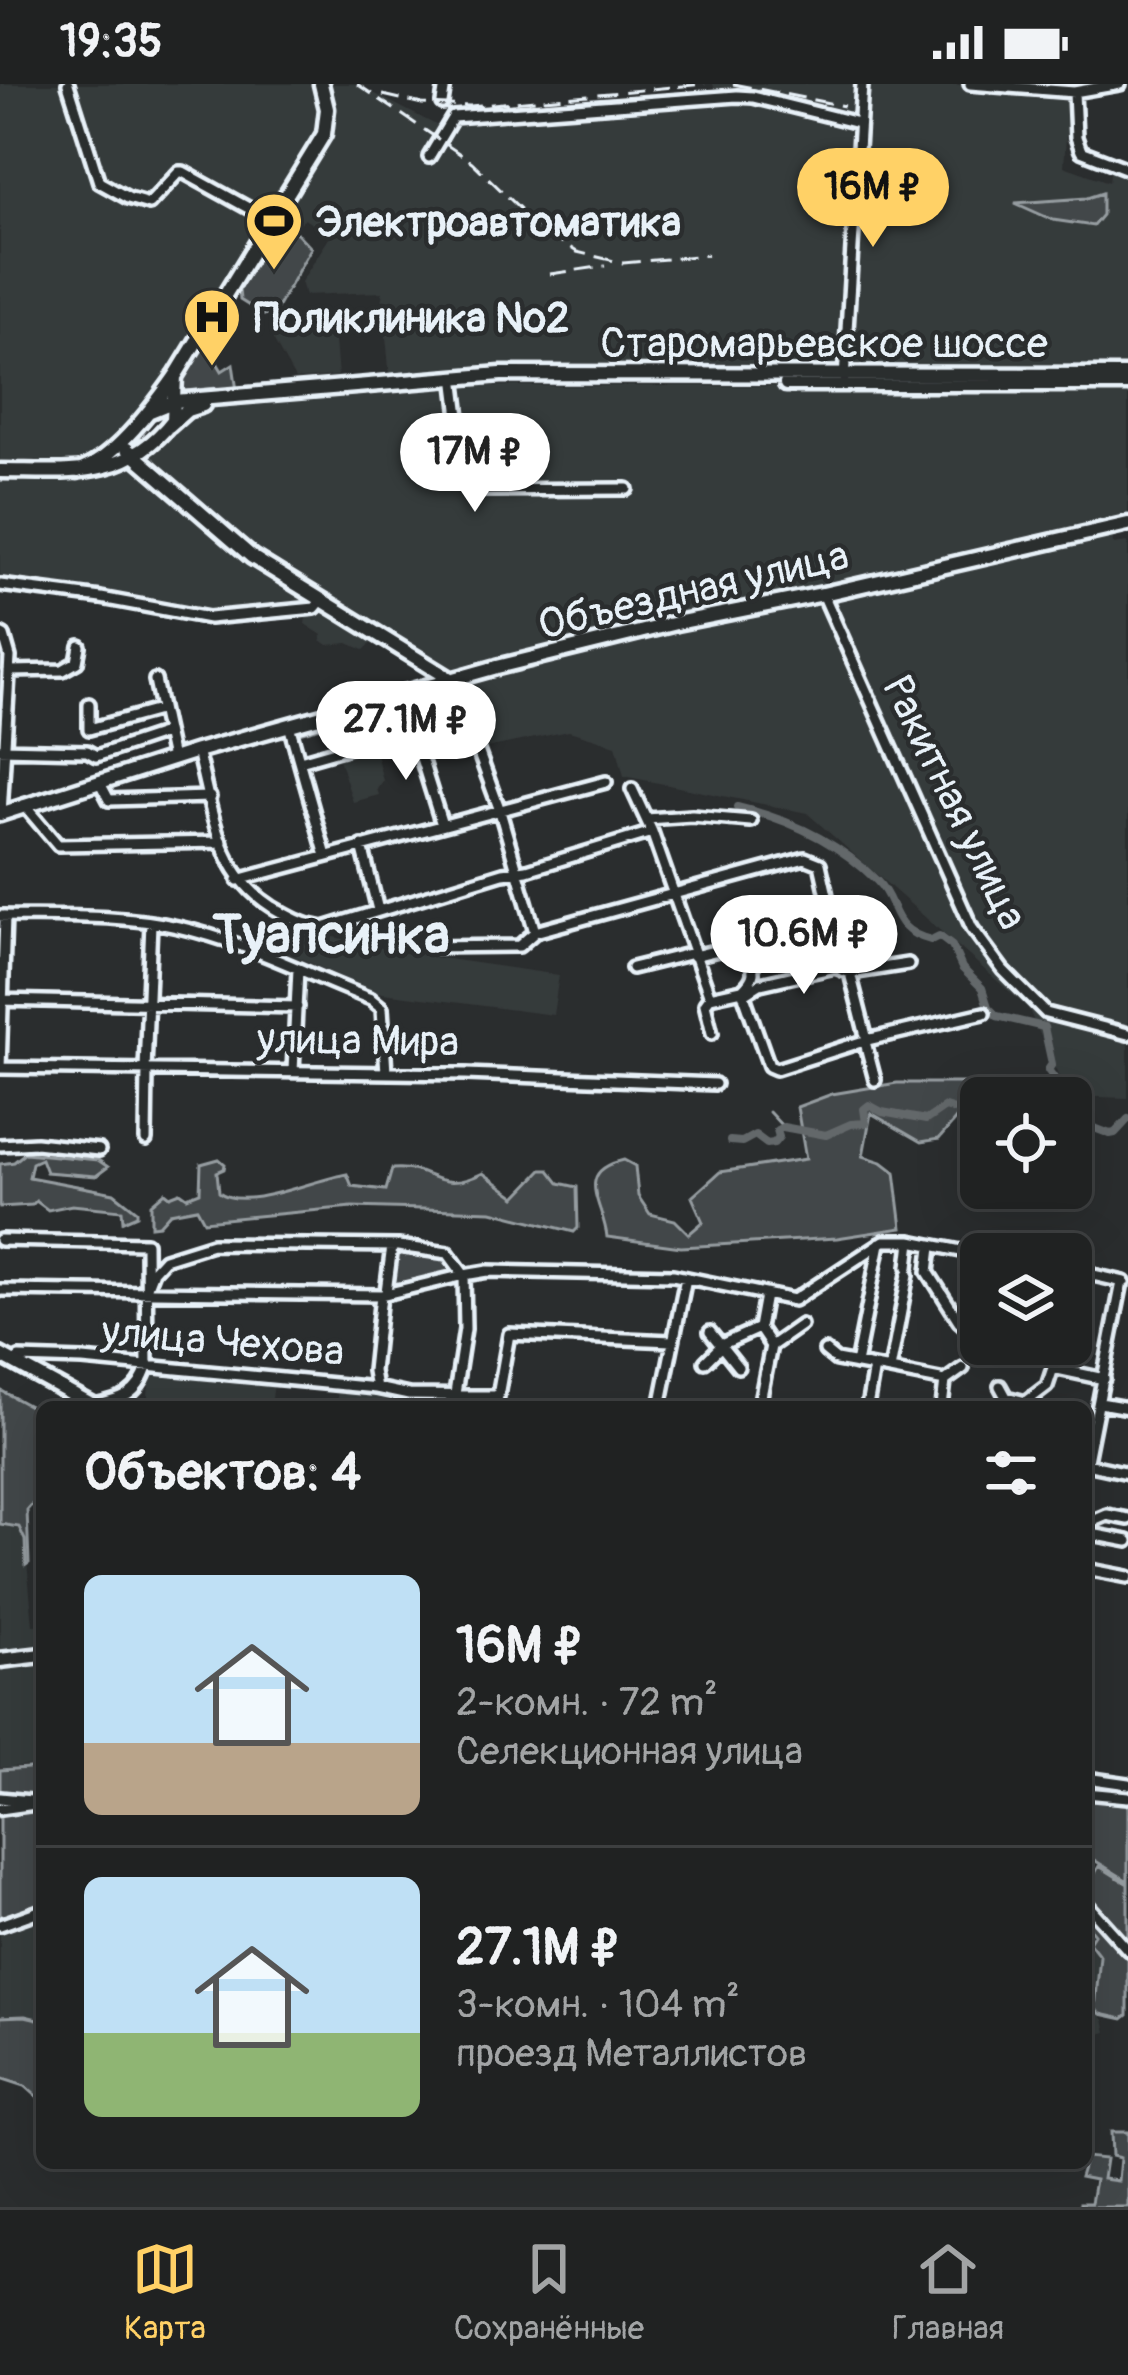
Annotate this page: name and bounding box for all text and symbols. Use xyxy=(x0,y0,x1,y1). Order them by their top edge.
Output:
text: 19:35 xyxy=(60,14,162,70)
pin: 16M ₽ xyxy=(789,148,957,250)
text: 16M ₽ xyxy=(824,162,922,211)
sports icon: Электроавтоматика xyxy=(243,190,305,272)
place label: Электроавтоматика xyxy=(316,197,681,249)
hospital icon: Поликлиника №2 xyxy=(181,286,243,368)
place label: Поликлиника №2 xyxy=(254,293,569,345)
street label: Старомарьевское шоссе xyxy=(600,318,1048,370)
pin: 17M ₽ xyxy=(391,413,559,515)
text: 17M ₽ xyxy=(427,427,523,476)
street label: Объездная улица xyxy=(533,530,854,652)
street label: Ракитная улица xyxy=(870,668,1038,938)
pin: 27.1M ₽ xyxy=(295,681,517,783)
text: 27.1M ₽ xyxy=(343,695,469,744)
pin: 10.6M ₽ xyxy=(693,895,915,997)
district label: Туапсинка xyxy=(212,902,450,970)
text: 10.6M ₽ xyxy=(737,909,871,958)
street label: улица Мира xyxy=(256,1013,459,1069)
map controls xyxy=(960,1077,1092,1365)
button: locate xyxy=(960,1077,1092,1209)
button: layers xyxy=(960,1233,1092,1365)
street label: улица Чехова xyxy=(98,1305,346,1378)
icon: filters xyxy=(978,1440,1044,1506)
text: Объектов: 4 xyxy=(84,1441,361,1505)
text: 16M ₽ xyxy=(456,1614,584,1678)
icon: home xyxy=(180,1623,324,1767)
text: 2-комн. · 72 m² xyxy=(456,1678,718,1727)
text: Селекционная улица xyxy=(456,1727,803,1776)
text: 27.1M ₽ xyxy=(456,1916,621,1980)
icon: home xyxy=(180,1925,324,2069)
text: 3-комн. · 104 m² xyxy=(456,1980,740,2029)
text: проезд Металлистов xyxy=(456,2029,807,2078)
tab: Карта xyxy=(124,2236,206,2349)
tab: Сохранённые xyxy=(454,2236,644,2349)
tab: Главная xyxy=(892,2236,1004,2349)

